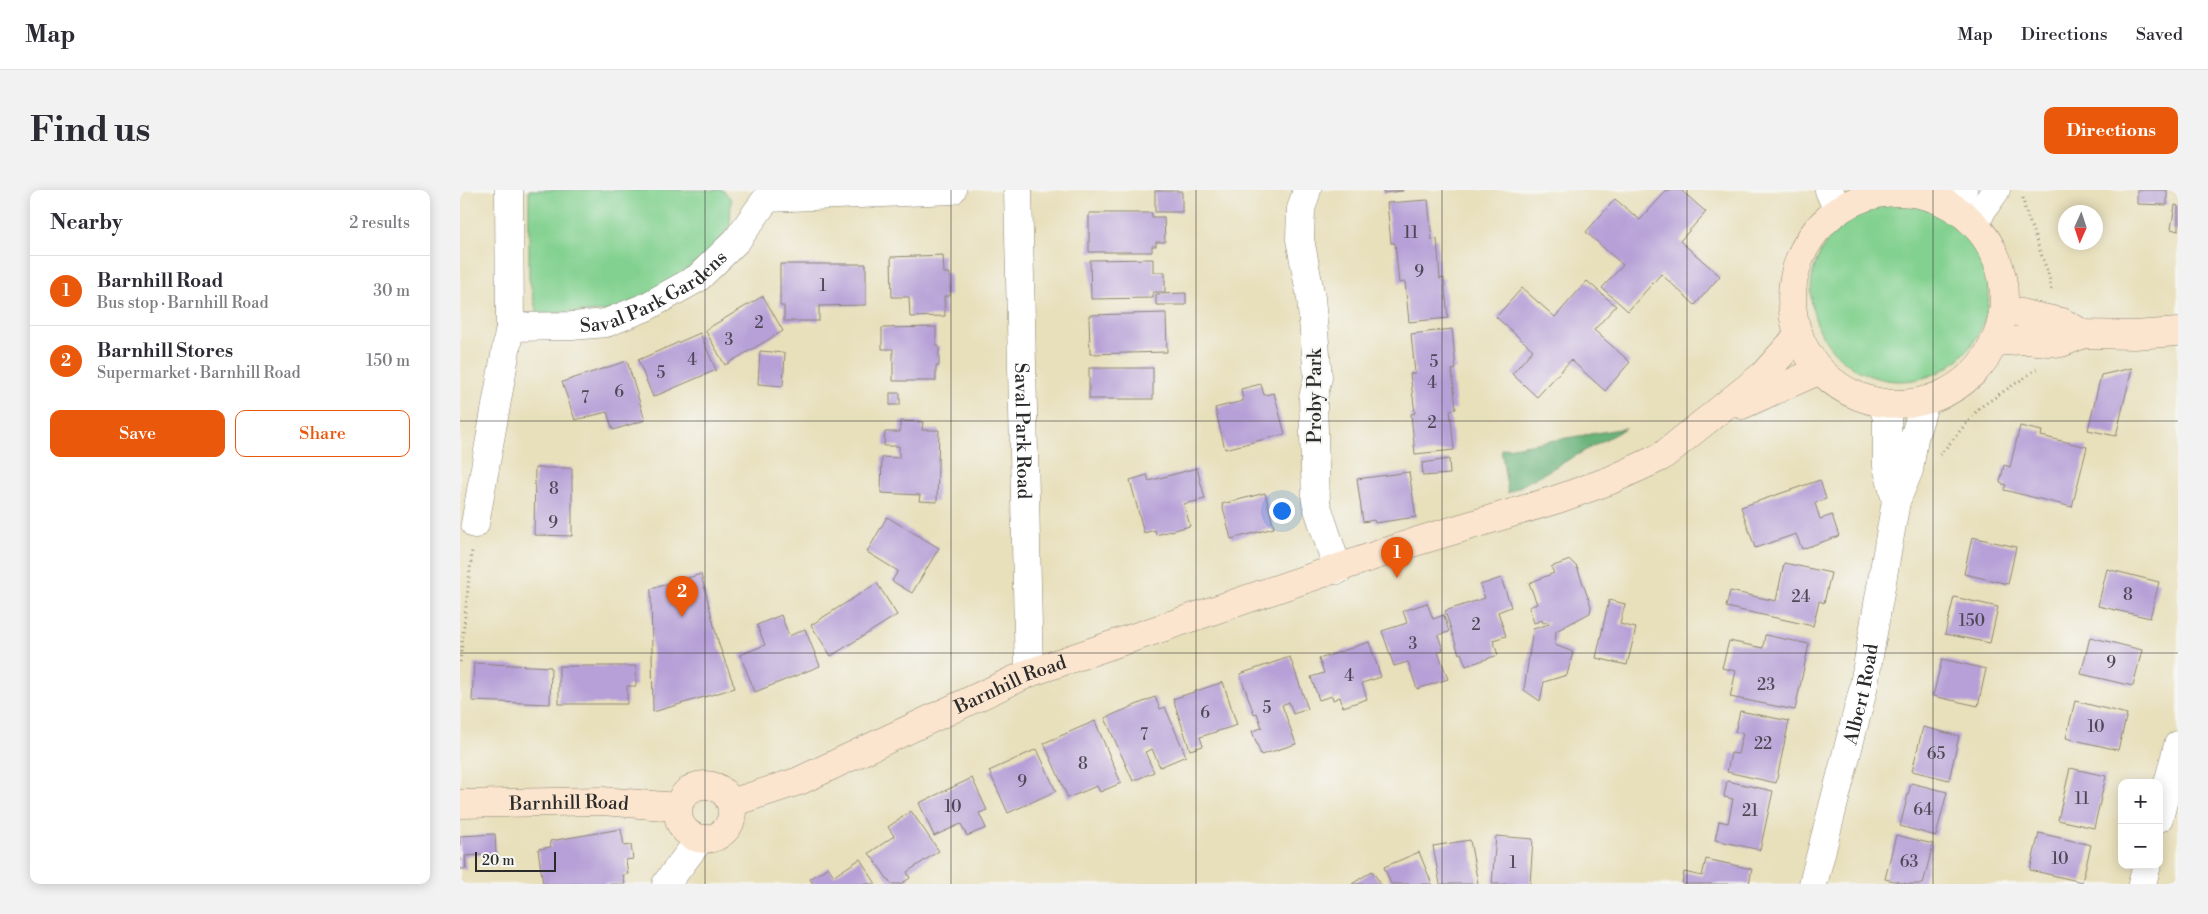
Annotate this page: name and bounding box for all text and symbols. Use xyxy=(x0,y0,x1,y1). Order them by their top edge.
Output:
text: Map xyxy=(25,20,75,50)
text: Map xyxy=(1957,23,1993,46)
text: Directions xyxy=(2021,23,2108,46)
text: Saved xyxy=(2136,23,2183,46)
button: Directions xyxy=(2044,107,2178,154)
text: Find us xyxy=(30,109,150,152)
north arrow xyxy=(2058,205,2103,250)
text: Nearby xyxy=(50,210,123,236)
text: 2 results xyxy=(349,213,410,233)
house number: 11 xyxy=(1404,223,1418,243)
street label: Saval Park Gardens xyxy=(579,245,732,338)
house number: 9 xyxy=(1414,262,1424,282)
text: Barnhill Road xyxy=(97,269,223,293)
house number: 1 xyxy=(820,276,827,296)
text: 1 xyxy=(62,281,70,301)
text: 30 m xyxy=(373,281,410,301)
text: Bus stop · Barnhill Road xyxy=(97,293,269,313)
house number: 2 xyxy=(754,313,764,333)
house number: 3 xyxy=(725,330,734,350)
text: Barnhill Stores xyxy=(97,339,233,363)
street label: Proby Park xyxy=(1303,347,1327,443)
house number: 4 xyxy=(687,350,697,370)
text: 2 xyxy=(61,351,71,371)
text: 150 m xyxy=(366,351,410,371)
house number: 5 xyxy=(1430,352,1439,372)
street label: Saval Park Road xyxy=(1009,362,1036,500)
text: Supermarket · Barnhill Road xyxy=(97,363,301,383)
house number: 5 xyxy=(657,363,666,383)
house number: 4 xyxy=(1427,373,1437,393)
house number: 6 xyxy=(614,382,624,402)
house number: 7 xyxy=(581,388,589,408)
button: Save xyxy=(50,410,225,457)
button: Share xyxy=(235,410,410,457)
house number: 2 xyxy=(1427,413,1437,433)
house number: 8 xyxy=(549,479,559,499)
your location xyxy=(1269,498,1295,524)
house number: 9 xyxy=(548,513,558,533)
pin: 1 xyxy=(1381,537,1413,578)
pin: 2 xyxy=(666,576,698,617)
house number: 8 xyxy=(2123,585,2133,605)
house number: 24 xyxy=(1792,587,1811,607)
house number: 150 xyxy=(1959,611,1985,631)
house number: 2 xyxy=(1471,615,1481,635)
house number: 3 xyxy=(1409,634,1418,654)
street label: Albert Road xyxy=(1838,642,1884,748)
street label: Barnhill Road xyxy=(950,650,1070,720)
house number: 9 xyxy=(2106,653,2116,673)
house number: 4 xyxy=(1344,666,1354,686)
house number: 23 xyxy=(1757,675,1775,695)
house number: 5 xyxy=(1263,698,1272,718)
house number: 6 xyxy=(1200,703,1210,723)
house number: 10 xyxy=(2088,717,2105,737)
house number: 7 xyxy=(1140,725,1148,745)
house number: 22 xyxy=(1754,734,1772,754)
house number: 65 xyxy=(1927,744,1945,764)
house number: 8 xyxy=(1078,754,1088,774)
house number: 9 xyxy=(1017,772,1027,792)
map controls xyxy=(2118,779,2163,869)
button: + xyxy=(2118,779,2163,824)
house number: 11 xyxy=(2075,789,2089,809)
street label: Barnhill Road xyxy=(508,790,630,816)
house number: 10 xyxy=(945,797,962,817)
house number: 64 xyxy=(1913,800,1933,820)
house number: 21 xyxy=(1742,801,1758,821)
button: − xyxy=(2118,824,2163,869)
scale bar xyxy=(475,849,556,872)
house number: 10 xyxy=(2052,849,2069,869)
text: 20 m xyxy=(482,852,514,870)
house number: 63 xyxy=(1900,852,1918,872)
house number: 1 xyxy=(1510,853,1517,873)

